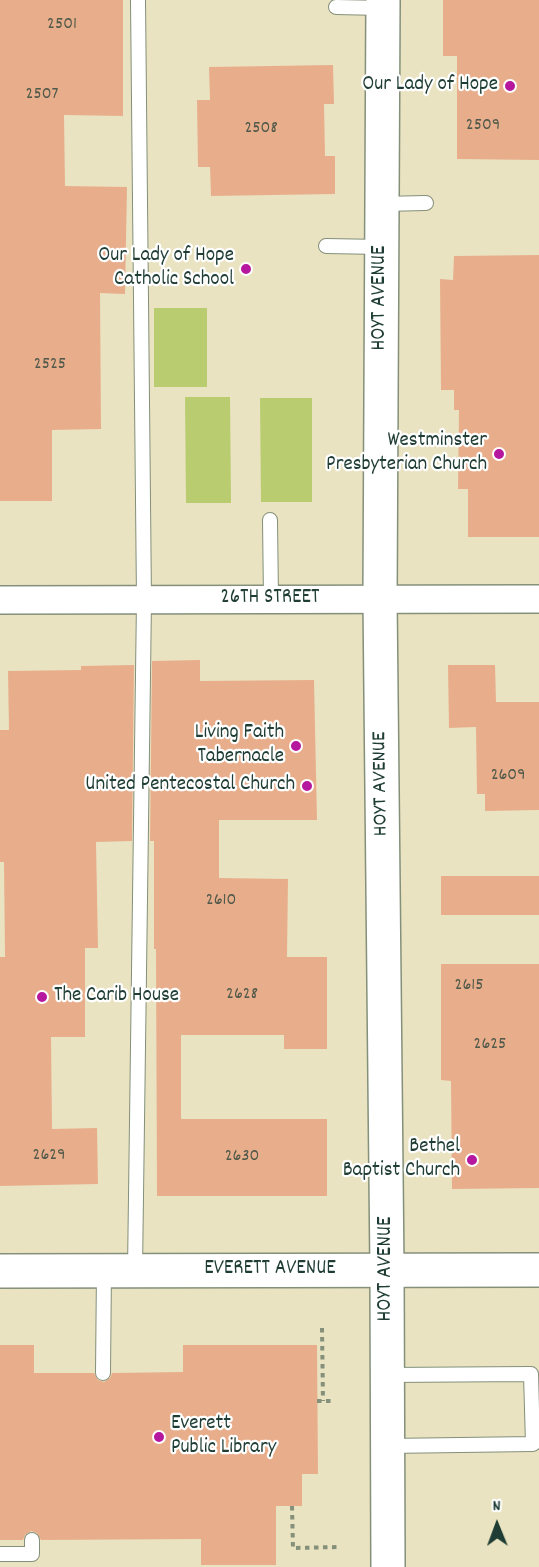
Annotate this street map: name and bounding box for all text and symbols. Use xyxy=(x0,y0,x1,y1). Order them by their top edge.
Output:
house number: 2501 xyxy=(47,15,77,37)
place label: Our Lady of Hope xyxy=(362,73,498,99)
marker: Our Lady of Hope xyxy=(503,79,517,93)
house number: 2507 xyxy=(26,85,58,107)
house number: 2509 xyxy=(466,116,500,138)
house number: 2508 xyxy=(244,119,278,141)
place label: Our Lady of Hope Catholic School xyxy=(98,244,234,294)
street label: HOYT AVENUE xyxy=(368,246,394,350)
marker: Our Lady of Hope Catholic School xyxy=(239,262,253,276)
house number: 2525 xyxy=(34,355,66,377)
place label: Westminster Presbyterian Church xyxy=(326,429,487,479)
marker: Westminster Presbyterian Church xyxy=(492,447,506,461)
street label: 26TH STREET xyxy=(221,586,319,612)
place label: Living Faith Tabernacle xyxy=(195,721,284,771)
street label: HOYT AVENUE xyxy=(368,731,396,837)
marker: Living Faith Tabernacle xyxy=(289,739,303,753)
house number: 2609 xyxy=(491,766,525,788)
place label: United Pentecostal Church xyxy=(85,773,295,799)
marker: United Pentecostal Church xyxy=(300,779,314,793)
house number: 2610 xyxy=(206,891,236,913)
house number: 2615 xyxy=(455,976,483,998)
place label: The Carib House xyxy=(54,984,179,1010)
house number: 2628 xyxy=(226,985,258,1007)
marker: The Carib House xyxy=(35,990,49,1004)
house number: 2625 xyxy=(474,1035,506,1057)
place label: Bethel Baptist Church xyxy=(343,1135,460,1185)
house number: 2629 xyxy=(33,1146,65,1168)
house number: 2630 xyxy=(225,1147,259,1169)
marker: Bethel Baptist Church xyxy=(465,1153,479,1167)
street label: HOYT AVENUE xyxy=(374,1217,400,1321)
street label: EVERETT AVENUE xyxy=(204,1257,336,1283)
place label: Everett Public Library xyxy=(171,1412,276,1462)
marker: Everett Public Library xyxy=(152,1430,166,1444)
north arrow xyxy=(467,1495,527,1555)
text: N xyxy=(493,1495,501,1518)

